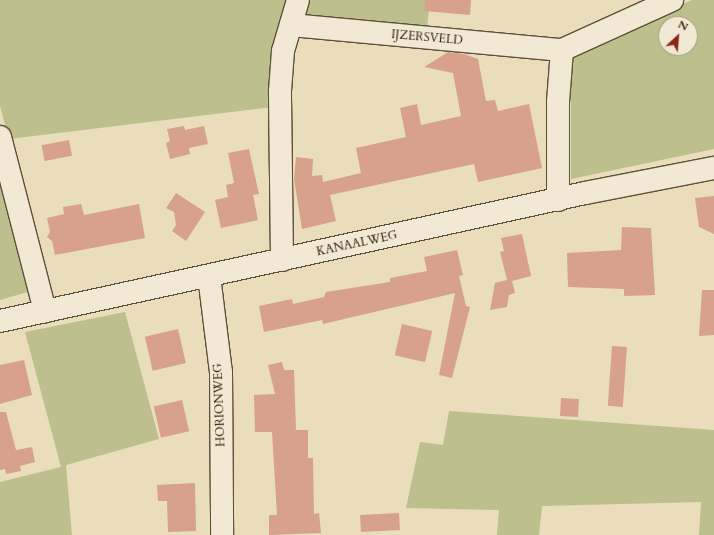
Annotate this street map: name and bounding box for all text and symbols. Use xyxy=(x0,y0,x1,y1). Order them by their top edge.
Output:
north arrow xyxy=(658,16,698,56)
text: N xyxy=(675,17,691,34)
street label: IJZERSVELD xyxy=(391,28,463,48)
street label: KANAALWEG xyxy=(315,228,399,260)
street label: HORIONWEG xyxy=(211,363,229,447)

